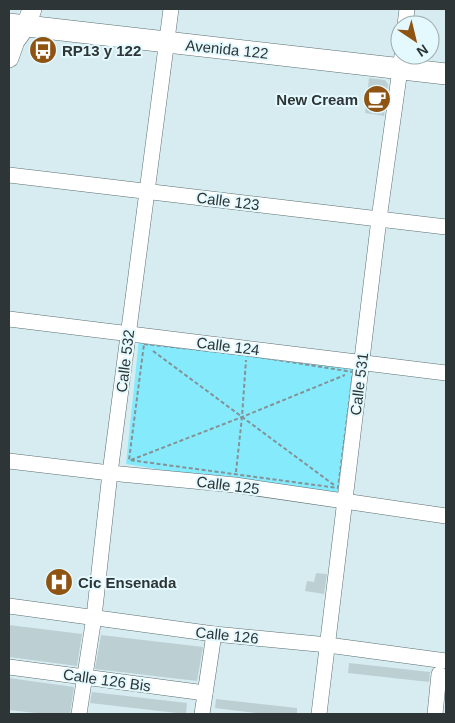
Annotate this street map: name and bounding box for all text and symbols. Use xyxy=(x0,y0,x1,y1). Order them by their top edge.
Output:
north arrow xyxy=(390,15,440,65)
bus stop icon: RP13 y 122 xyxy=(28,35,58,65)
street label: Avenida 122 xyxy=(185,36,269,62)
text: N xyxy=(414,41,431,60)
place label: RP13 y 122 xyxy=(62,42,141,59)
cafe icon: New Cream xyxy=(362,84,392,114)
place label: New Cream xyxy=(276,91,358,108)
street label: Calle 123 xyxy=(196,189,260,213)
street label: Calle 532 xyxy=(113,329,137,393)
street label: Calle 124 xyxy=(196,334,260,358)
street label: Calle 531 xyxy=(347,352,371,416)
street label: Calle 125 xyxy=(196,473,260,497)
hospital icon: Cic Ensenada xyxy=(44,567,74,597)
place label: Cic Ensenada xyxy=(78,574,177,591)
street label: Calle 126 xyxy=(195,623,259,647)
street label: Calle 126 Bis xyxy=(62,665,152,695)

